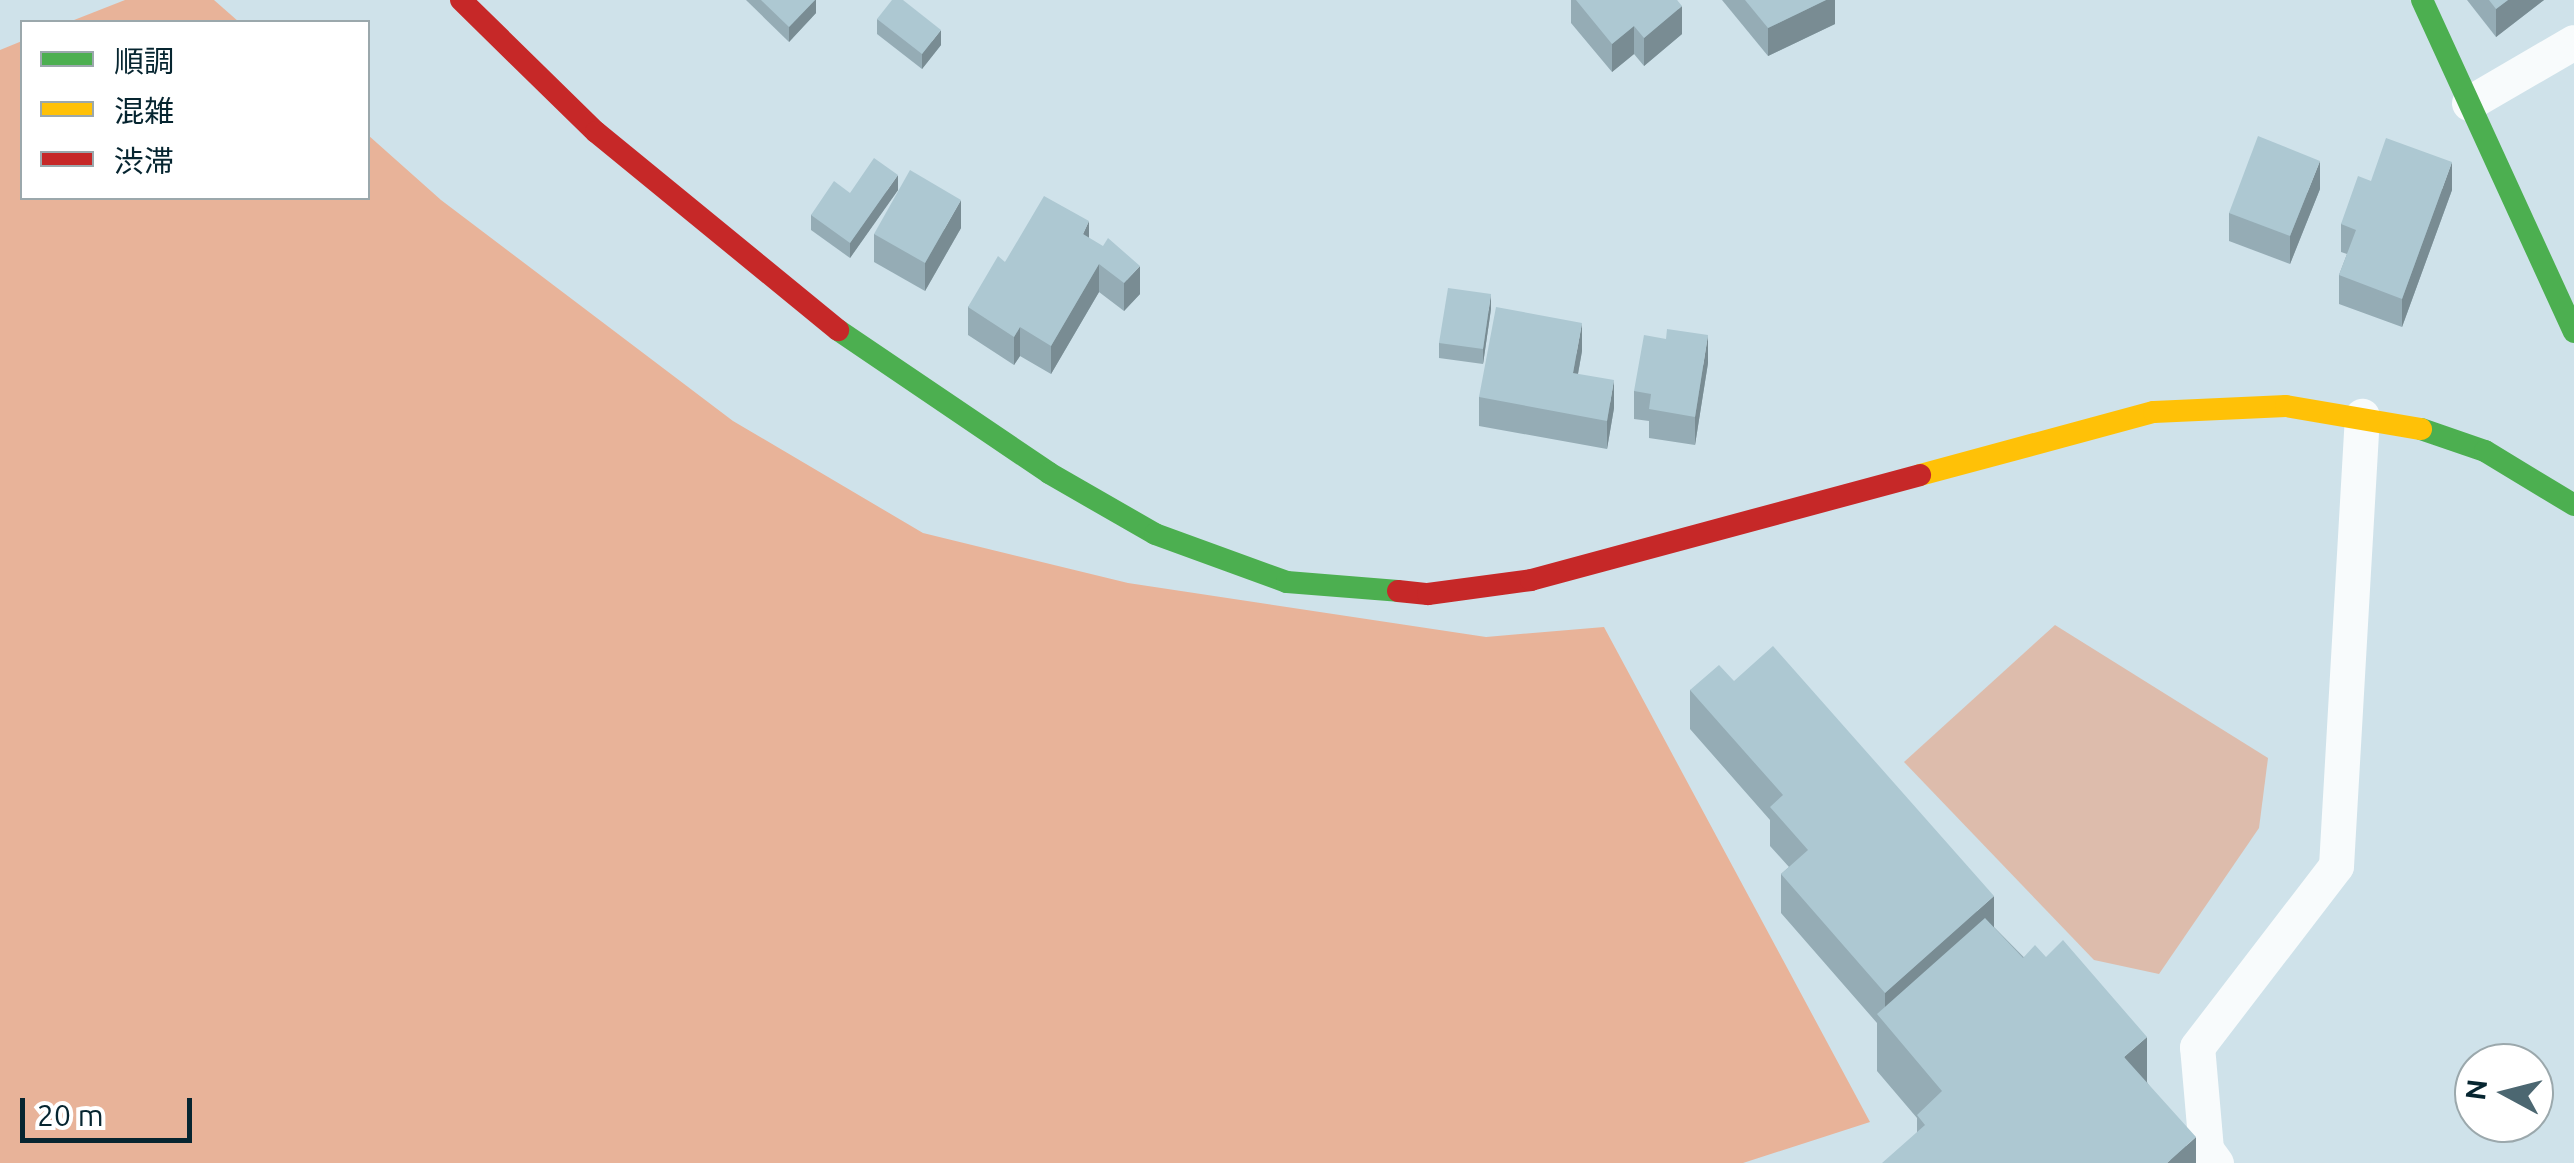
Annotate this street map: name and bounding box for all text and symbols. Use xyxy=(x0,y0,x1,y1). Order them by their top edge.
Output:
legend xyxy=(20,20,370,200)
text: 順調 xyxy=(114,44,174,78)
text: 混雑 xyxy=(114,94,174,128)
text: 渋滞 xyxy=(114,144,174,178)
north arrow xyxy=(2454,1043,2554,1143)
text: N xyxy=(2459,1077,2492,1102)
scale bar xyxy=(25,1078,198,1140)
text: 20 m xyxy=(37,1098,104,1132)

